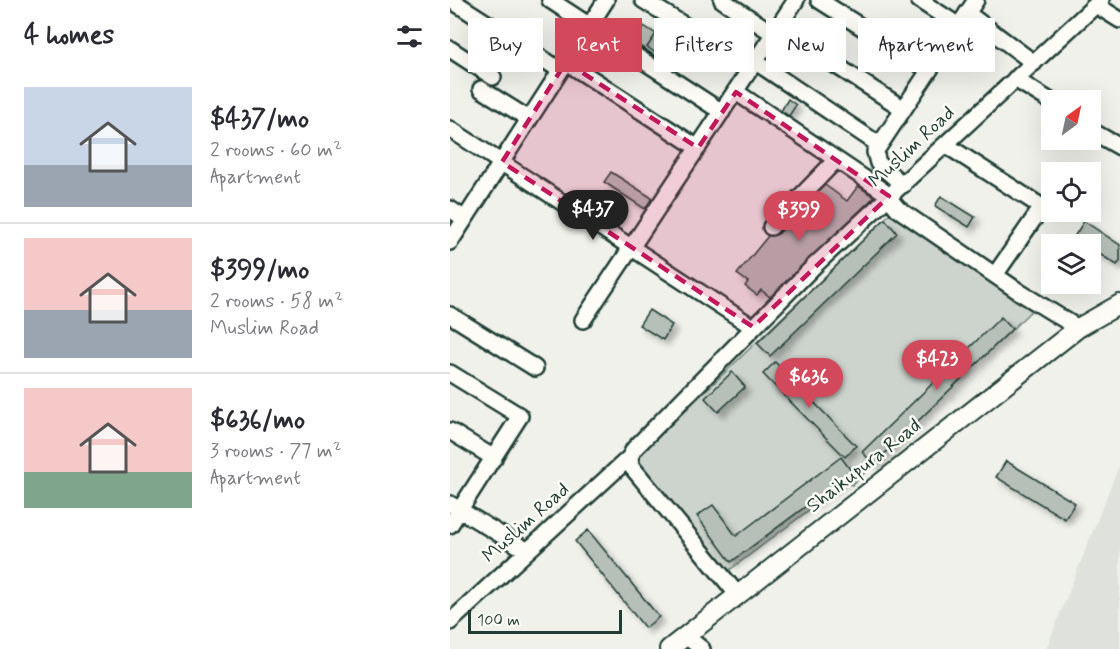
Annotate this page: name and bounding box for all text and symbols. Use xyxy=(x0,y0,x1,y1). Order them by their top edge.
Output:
chip: Buy xyxy=(468,18,543,72)
chip: Rent xyxy=(555,18,642,72)
chip: Filters xyxy=(654,18,754,72)
chip: New xyxy=(766,18,846,72)
chip: Apartment xyxy=(858,18,995,72)
text: 4 homes xyxy=(24,19,114,53)
icon: filters xyxy=(393,20,426,53)
north arrow xyxy=(1041,90,1101,150)
map controls xyxy=(1041,90,1101,294)
street label: Muslim Road xyxy=(863,100,961,194)
text: $437/mo xyxy=(210,103,309,137)
icon: home xyxy=(72,111,144,183)
text: 2 rooms · 60 m² xyxy=(210,137,342,164)
button: locate xyxy=(1041,162,1101,222)
text: Apartment xyxy=(210,164,301,191)
pin: $437 xyxy=(557,190,629,241)
pin: $399 xyxy=(763,191,835,242)
text: $437 xyxy=(571,196,615,223)
text: $399 xyxy=(777,197,821,224)
button: layers xyxy=(1041,234,1101,294)
text: $399/mo xyxy=(210,254,309,288)
icon: home xyxy=(72,262,144,334)
text: 2 rooms · 58 m² xyxy=(210,288,343,315)
text: Muslim Road xyxy=(210,315,319,342)
pin: $423 xyxy=(901,340,973,391)
text: $423 xyxy=(916,346,958,373)
pin: $636 xyxy=(773,358,845,409)
text: $636 xyxy=(789,364,829,391)
text: $636/mo xyxy=(210,404,305,438)
icon: home xyxy=(72,412,144,484)
street label: Shaikupura Road xyxy=(801,413,927,519)
text: 3 rooms · 77 m² xyxy=(210,438,342,465)
text: Apartment xyxy=(210,465,301,492)
street label: Muslim Road xyxy=(477,477,575,569)
scale bar xyxy=(468,607,622,634)
text: 100 m xyxy=(477,610,520,631)

